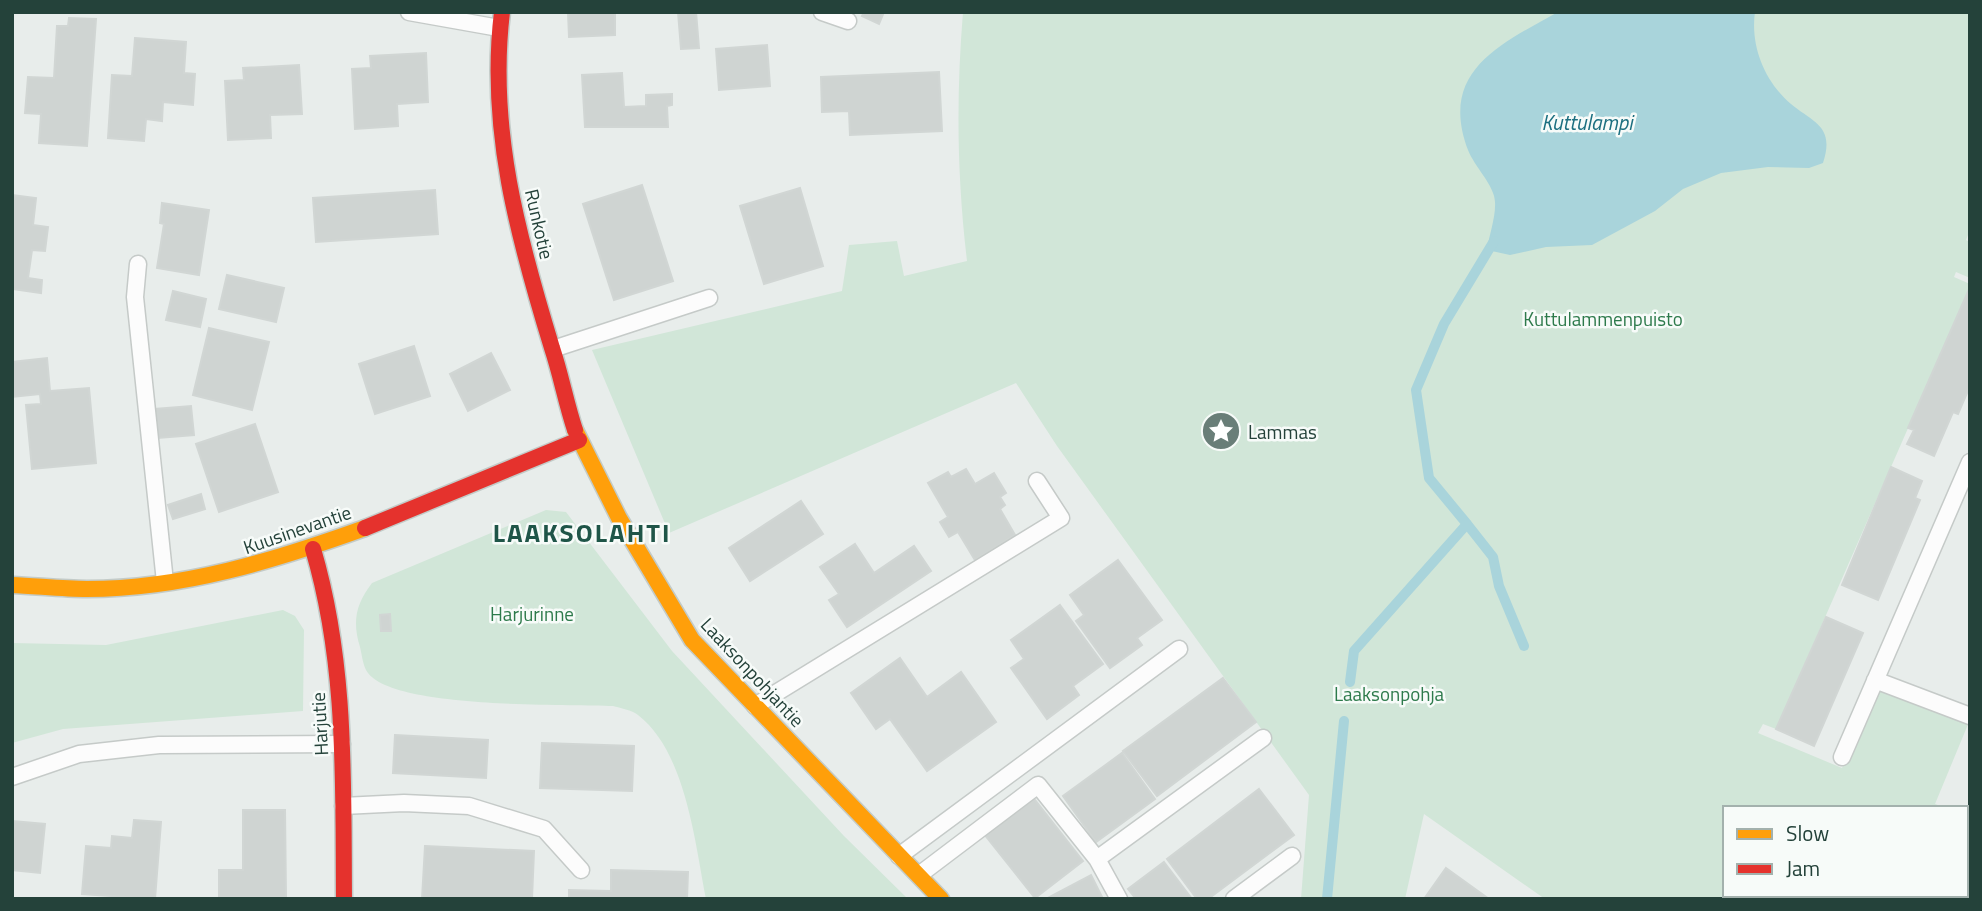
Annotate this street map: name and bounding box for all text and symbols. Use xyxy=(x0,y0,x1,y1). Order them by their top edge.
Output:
water label: Kuttulampi xyxy=(1542,106,1635,138)
street label: Runkotie xyxy=(518,186,562,262)
park label: Kuttulammenpuisto xyxy=(1523,304,1683,333)
place icon: Lammas xyxy=(1200,410,1242,452)
place label: Lammas xyxy=(1248,417,1317,446)
street label: Kuusinevantie xyxy=(239,497,355,561)
district label: LAAKSOLAHTI xyxy=(493,513,671,552)
park label: Harjurinne xyxy=(490,599,574,628)
street label: Laaksonpohjantie xyxy=(694,611,812,733)
park label: Laaksonpohja xyxy=(1334,679,1445,708)
street label: Harjutie xyxy=(303,691,335,757)
legend xyxy=(1723,806,1968,897)
text: Slow xyxy=(1786,817,1829,849)
text: Jam xyxy=(1786,852,1820,884)

